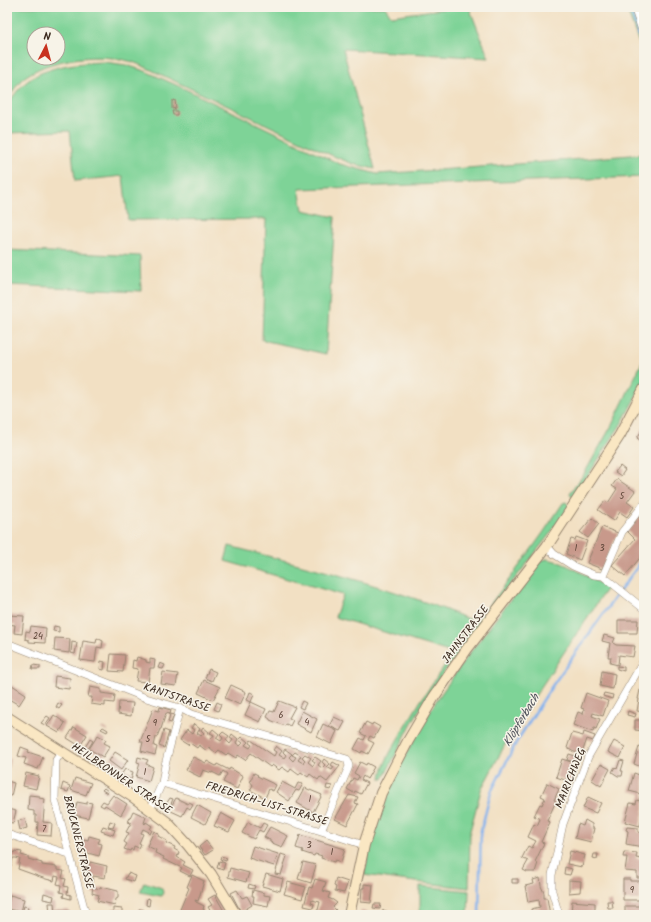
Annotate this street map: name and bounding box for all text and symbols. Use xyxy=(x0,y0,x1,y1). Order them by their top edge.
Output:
north arrow xyxy=(26,26,66,66)
text: N xyxy=(43,28,51,46)
house number: 5 xyxy=(620,489,626,504)
house number: 1 xyxy=(575,541,578,556)
house number: 3 xyxy=(599,541,605,556)
street label: JAHNSTRASSE xyxy=(438,601,494,668)
house number: 24 xyxy=(33,629,43,644)
street label: KANTSTRASSE xyxy=(141,678,213,718)
water label: Klöpferbach xyxy=(498,689,546,750)
house number: 6 xyxy=(278,708,284,723)
house number: 4 xyxy=(305,715,310,730)
house number: 9 xyxy=(153,716,158,731)
house number: 5 xyxy=(146,732,152,747)
street label: HEILBRONNER STRASSE xyxy=(67,738,176,820)
street label: MAIRICHWEG xyxy=(551,745,591,812)
house number: 1 xyxy=(144,765,147,780)
street label: FRIEDRICH-LIST-STRASSE xyxy=(203,777,331,831)
house number: 1 xyxy=(309,792,312,807)
street label: BRUCKNERSTRASSE xyxy=(58,793,99,892)
house number: 7 xyxy=(42,822,47,837)
house number: 3 xyxy=(306,838,312,853)
house number: 1 xyxy=(331,845,334,860)
house number: 9 xyxy=(630,883,635,898)

